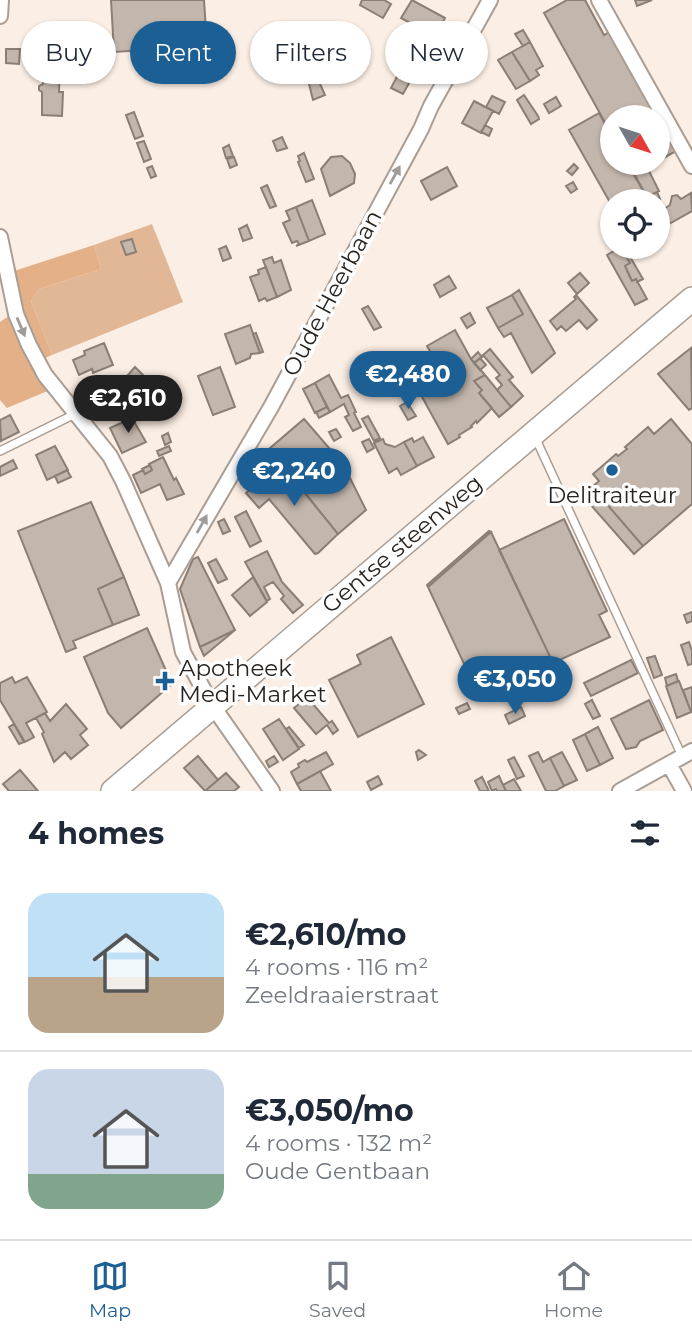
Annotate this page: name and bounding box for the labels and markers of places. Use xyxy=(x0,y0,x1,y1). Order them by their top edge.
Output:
pin: €2,480 xyxy=(351,352,465,411)
pin: €2,610 xyxy=(71,376,185,435)
pin: €2,240 xyxy=(237,448,351,508)
marker: Delitraiteur xyxy=(604,462,620,478)
place label: Delitraiteur xyxy=(547,481,677,509)
place label: Apotheek Medi-Market xyxy=(179,654,327,708)
pin: €3,050 xyxy=(458,656,572,716)
marker: Apotheek Medi-Market xyxy=(157,673,173,689)

